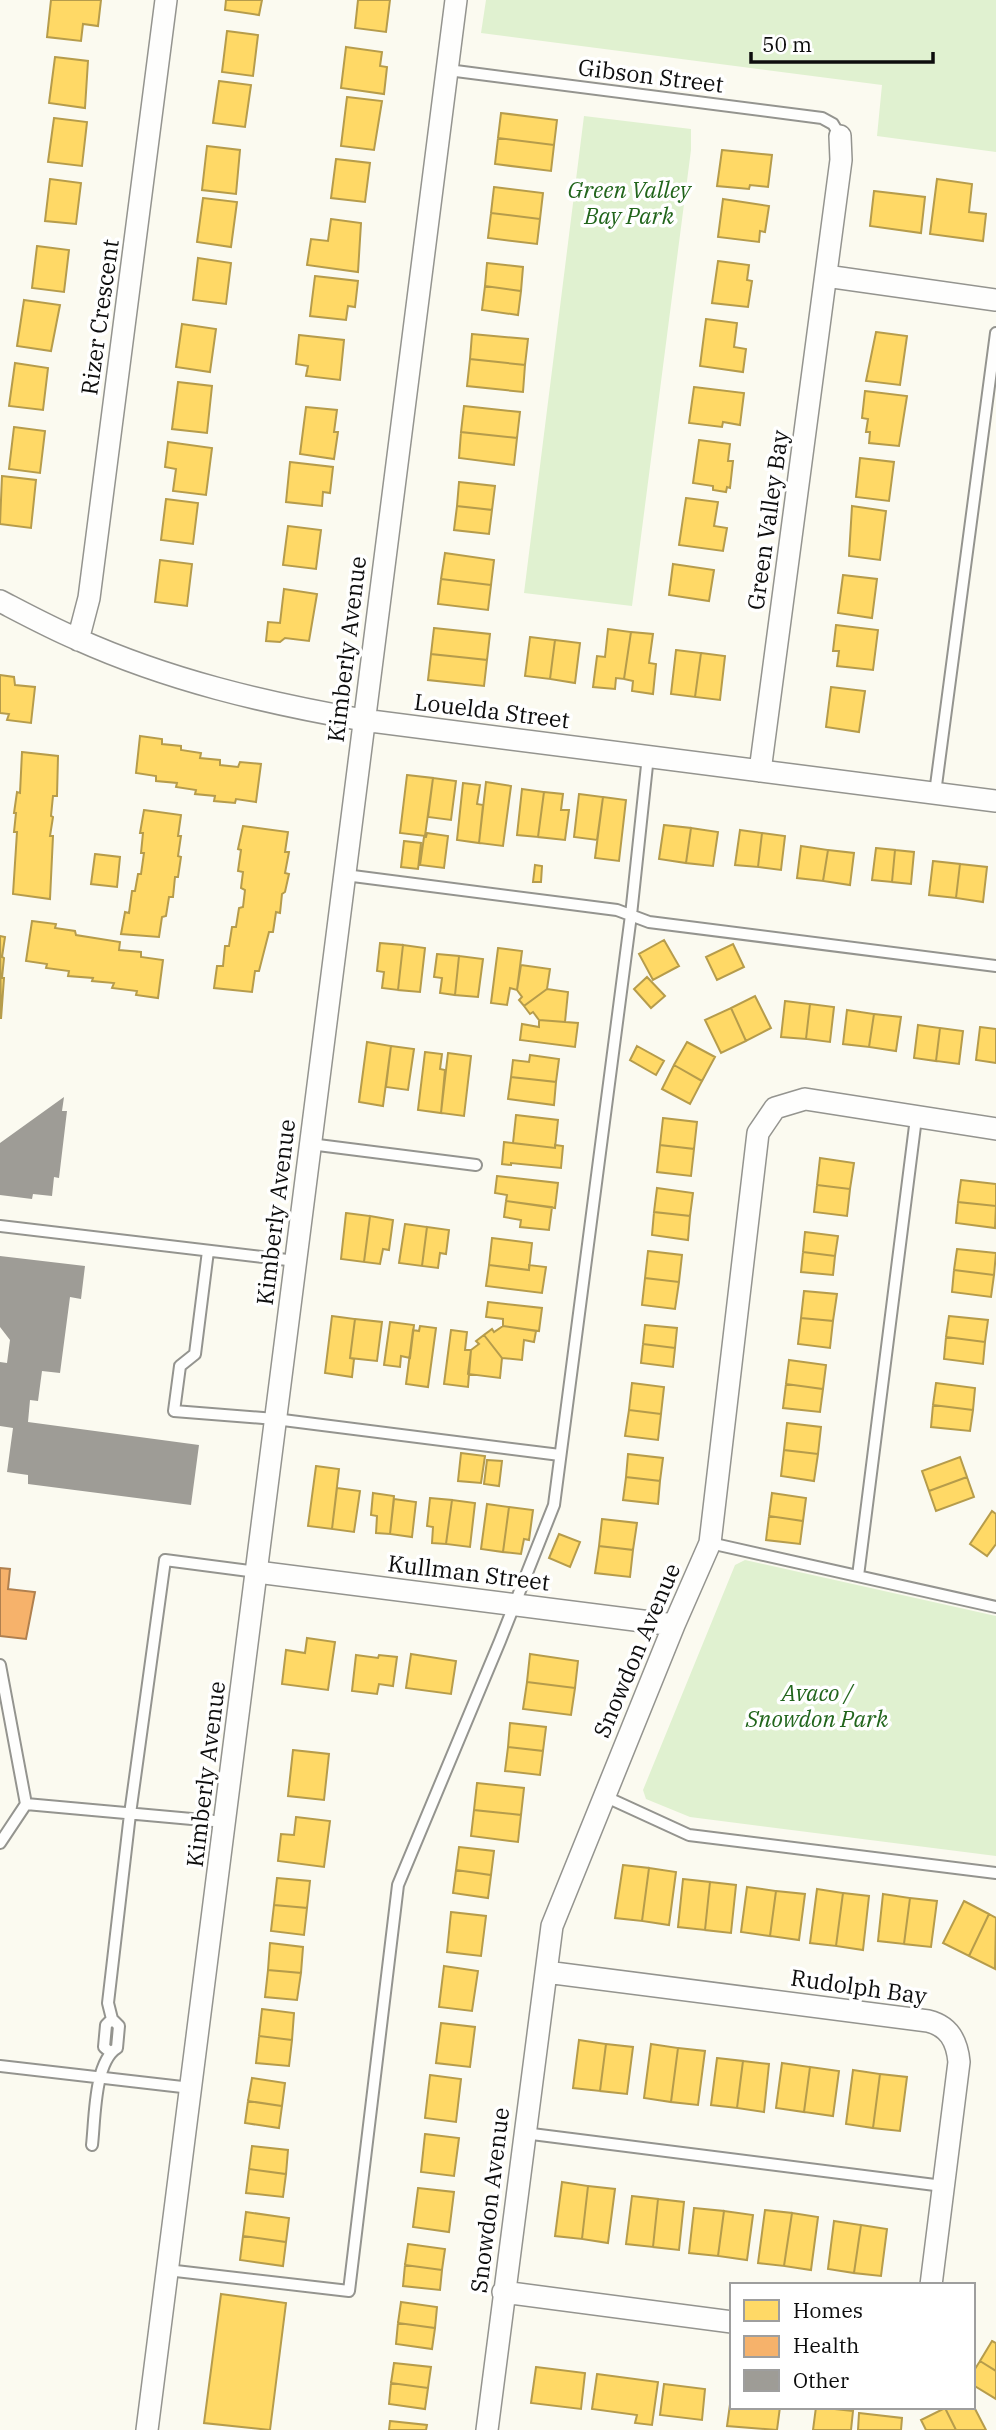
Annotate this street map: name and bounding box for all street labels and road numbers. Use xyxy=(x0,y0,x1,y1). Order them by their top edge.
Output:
street label: Gibson Street xyxy=(577,51,725,99)
street label: Rizer Crescent xyxy=(73,237,125,397)
street label: Green Valley Bay xyxy=(740,427,795,612)
street label: Kimberly Avenue xyxy=(320,554,372,744)
street label: Louelda Street xyxy=(412,686,572,734)
street label: Kimberly Avenue xyxy=(249,1117,301,1307)
street label: Kullman Street xyxy=(386,1547,552,1597)
street label: Snowdon Avenue xyxy=(586,1558,686,1742)
street label: Kimberly Avenue xyxy=(179,1679,231,1869)
street label: Rudolph Bay xyxy=(789,1962,930,2011)
street label: Snowdon Avenue xyxy=(463,2106,515,2294)

